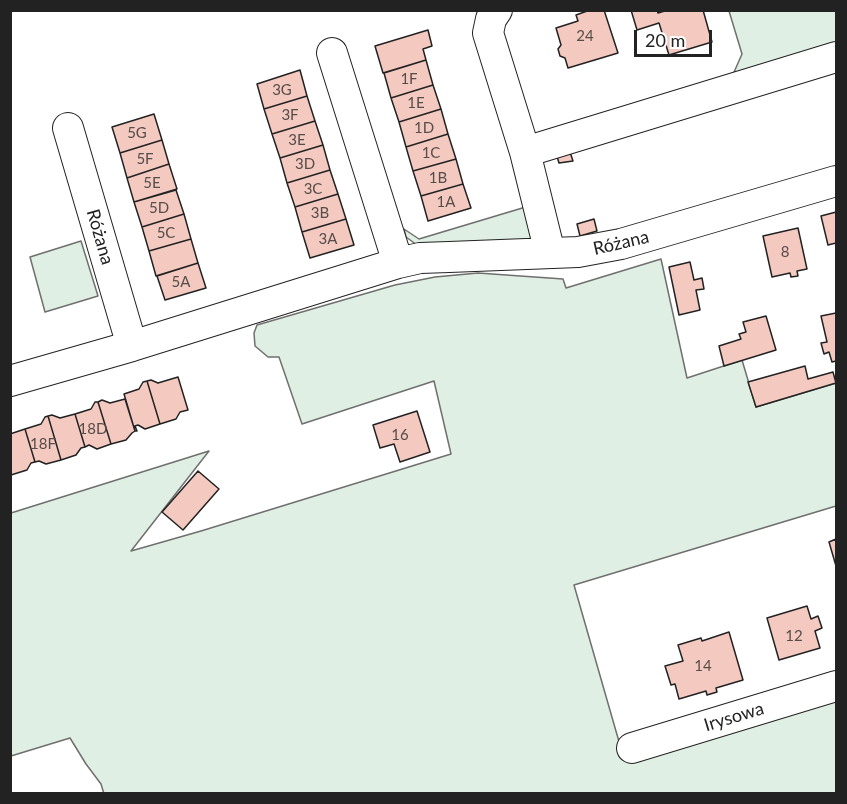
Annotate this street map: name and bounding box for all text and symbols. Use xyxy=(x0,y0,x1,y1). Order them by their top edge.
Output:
scale bar xyxy=(637,18,715,56)
house number: 24 xyxy=(576,27,594,45)
text: 20 m xyxy=(645,29,685,51)
house number: 1F xyxy=(400,70,418,88)
house number: 3G xyxy=(272,81,292,99)
house number: 1E xyxy=(407,94,425,112)
house number: 3F xyxy=(281,106,299,124)
house number: 1D xyxy=(414,119,434,137)
house number: 5G xyxy=(127,124,147,142)
house number: 3E xyxy=(288,131,306,149)
house number: 1C xyxy=(422,144,440,162)
house number: 5F xyxy=(136,150,154,168)
house number: 3D xyxy=(295,155,315,173)
house number: 1B xyxy=(429,169,447,187)
house number: 5E xyxy=(143,174,161,192)
house number: 3C xyxy=(304,180,322,198)
house number: 1A xyxy=(437,193,455,211)
house number: 5D xyxy=(149,199,169,217)
house number: 3B xyxy=(311,204,329,222)
street label: Różana xyxy=(82,207,118,267)
house number: 5C xyxy=(157,224,175,242)
street label: Różana xyxy=(591,226,651,260)
house number: 3A xyxy=(319,230,337,248)
house number: 8 xyxy=(781,243,789,261)
house number: 5A xyxy=(172,273,190,291)
house number: 18D xyxy=(79,420,107,438)
house number: 16 xyxy=(391,426,409,444)
house number: 18F xyxy=(30,435,56,453)
house number: 12 xyxy=(785,627,803,645)
house number: 14 xyxy=(694,657,712,675)
street label: Irysowa xyxy=(701,698,767,736)

